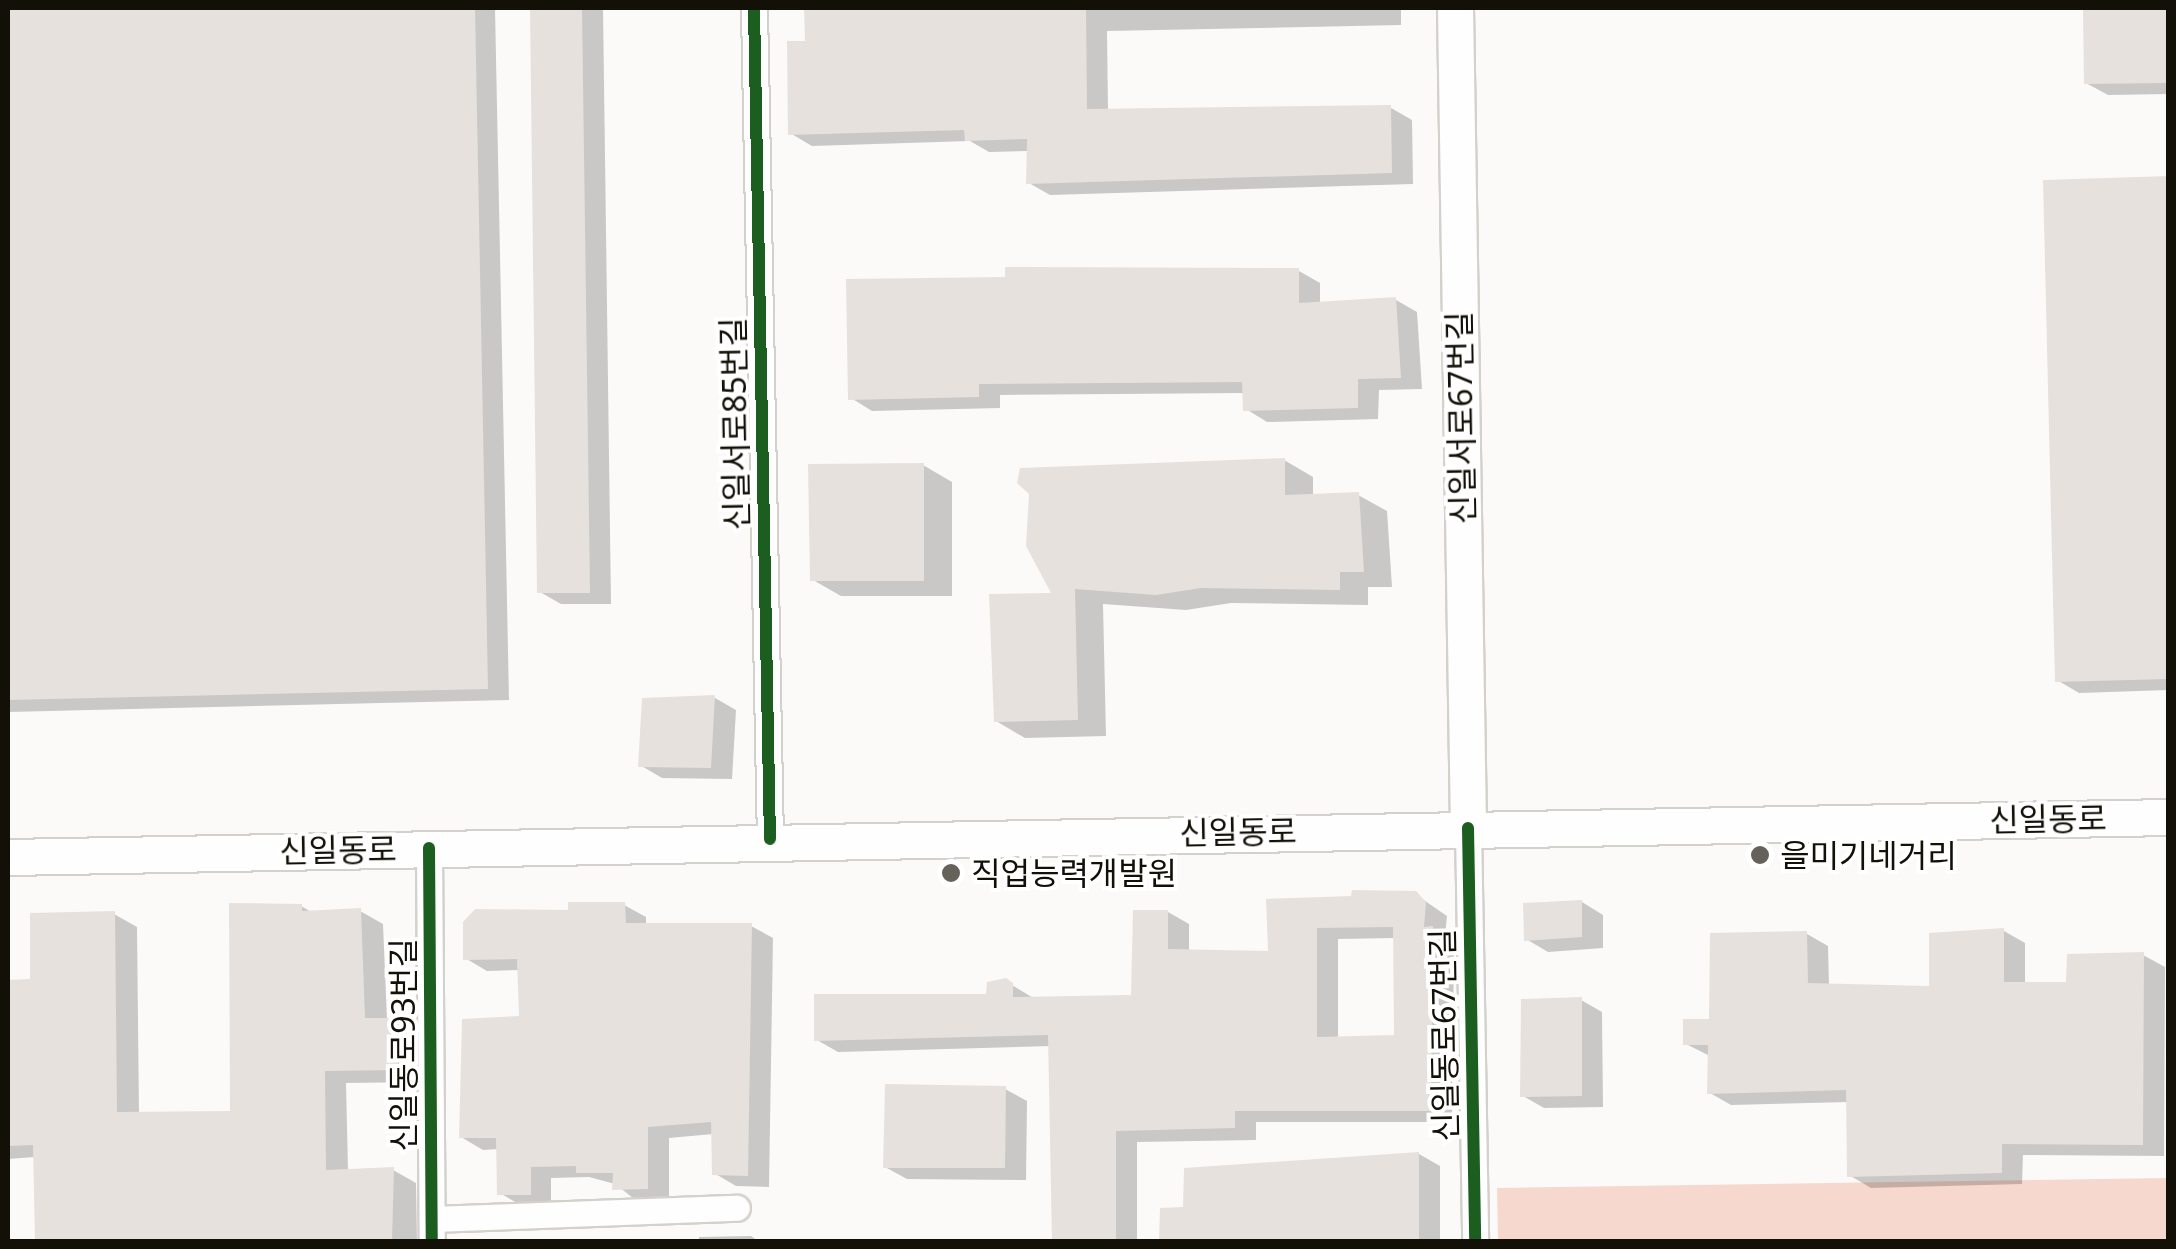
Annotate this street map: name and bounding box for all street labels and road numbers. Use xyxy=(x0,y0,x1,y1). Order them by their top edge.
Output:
street label: 신일서로67번길 xyxy=(1440,311,1482,525)
street label: 신일서로85번길 xyxy=(714,317,756,531)
street label: 신일동로 xyxy=(1989,799,2107,839)
street label: 신일동로 xyxy=(1179,812,1297,852)
street label: 신일동로 xyxy=(279,830,397,870)
street label: 신일동로67번길 xyxy=(1423,928,1465,1142)
street label: 신일동로93번길 xyxy=(384,938,422,1152)

